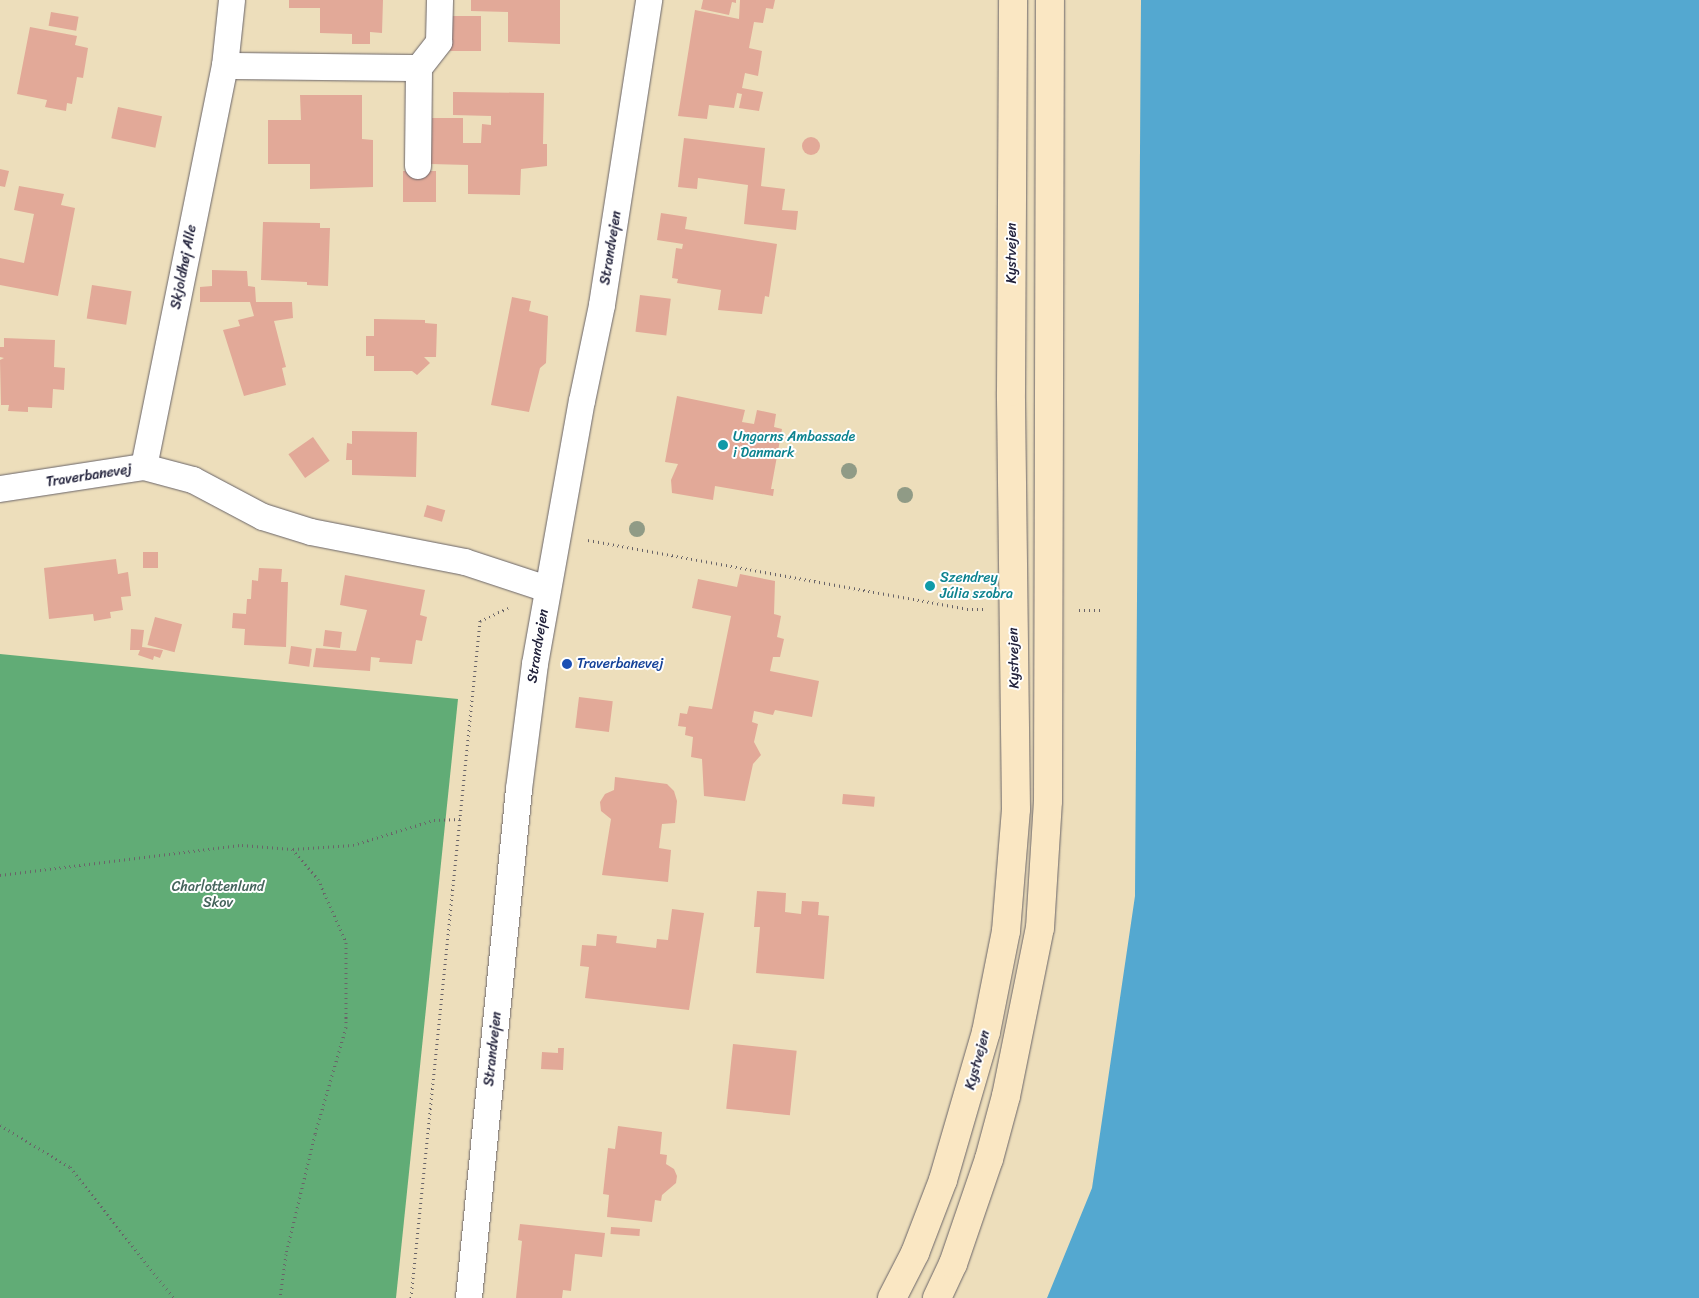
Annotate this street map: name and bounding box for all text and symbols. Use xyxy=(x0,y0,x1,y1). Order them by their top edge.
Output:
street label: Strandvejen xyxy=(597,210,625,286)
street label: Skjoldhøj Alle xyxy=(168,223,200,311)
street label: Kystvejen xyxy=(1004,223,1020,283)
place label: Ungarns Ambassade i Danmark xyxy=(733,429,855,462)
marker: Ungarns Ambassade i Danmark xyxy=(717,439,729,451)
street label: Traverbanevej xyxy=(45,461,133,491)
place label: Szendrey Júlia szobra xyxy=(940,570,1013,602)
marker: Szendrey Júlia szobra xyxy=(924,580,936,592)
street label: Strandvejen xyxy=(524,608,552,684)
street label: Kystvejen xyxy=(1005,627,1023,689)
place label: Traverbanevej xyxy=(577,656,663,672)
marker: Traverbanevej xyxy=(561,658,573,670)
park label: Charlottenlund Skov xyxy=(172,879,264,912)
street label: Strandvejen xyxy=(481,1011,505,1087)
street label: Kystvejen xyxy=(962,1028,994,1092)

